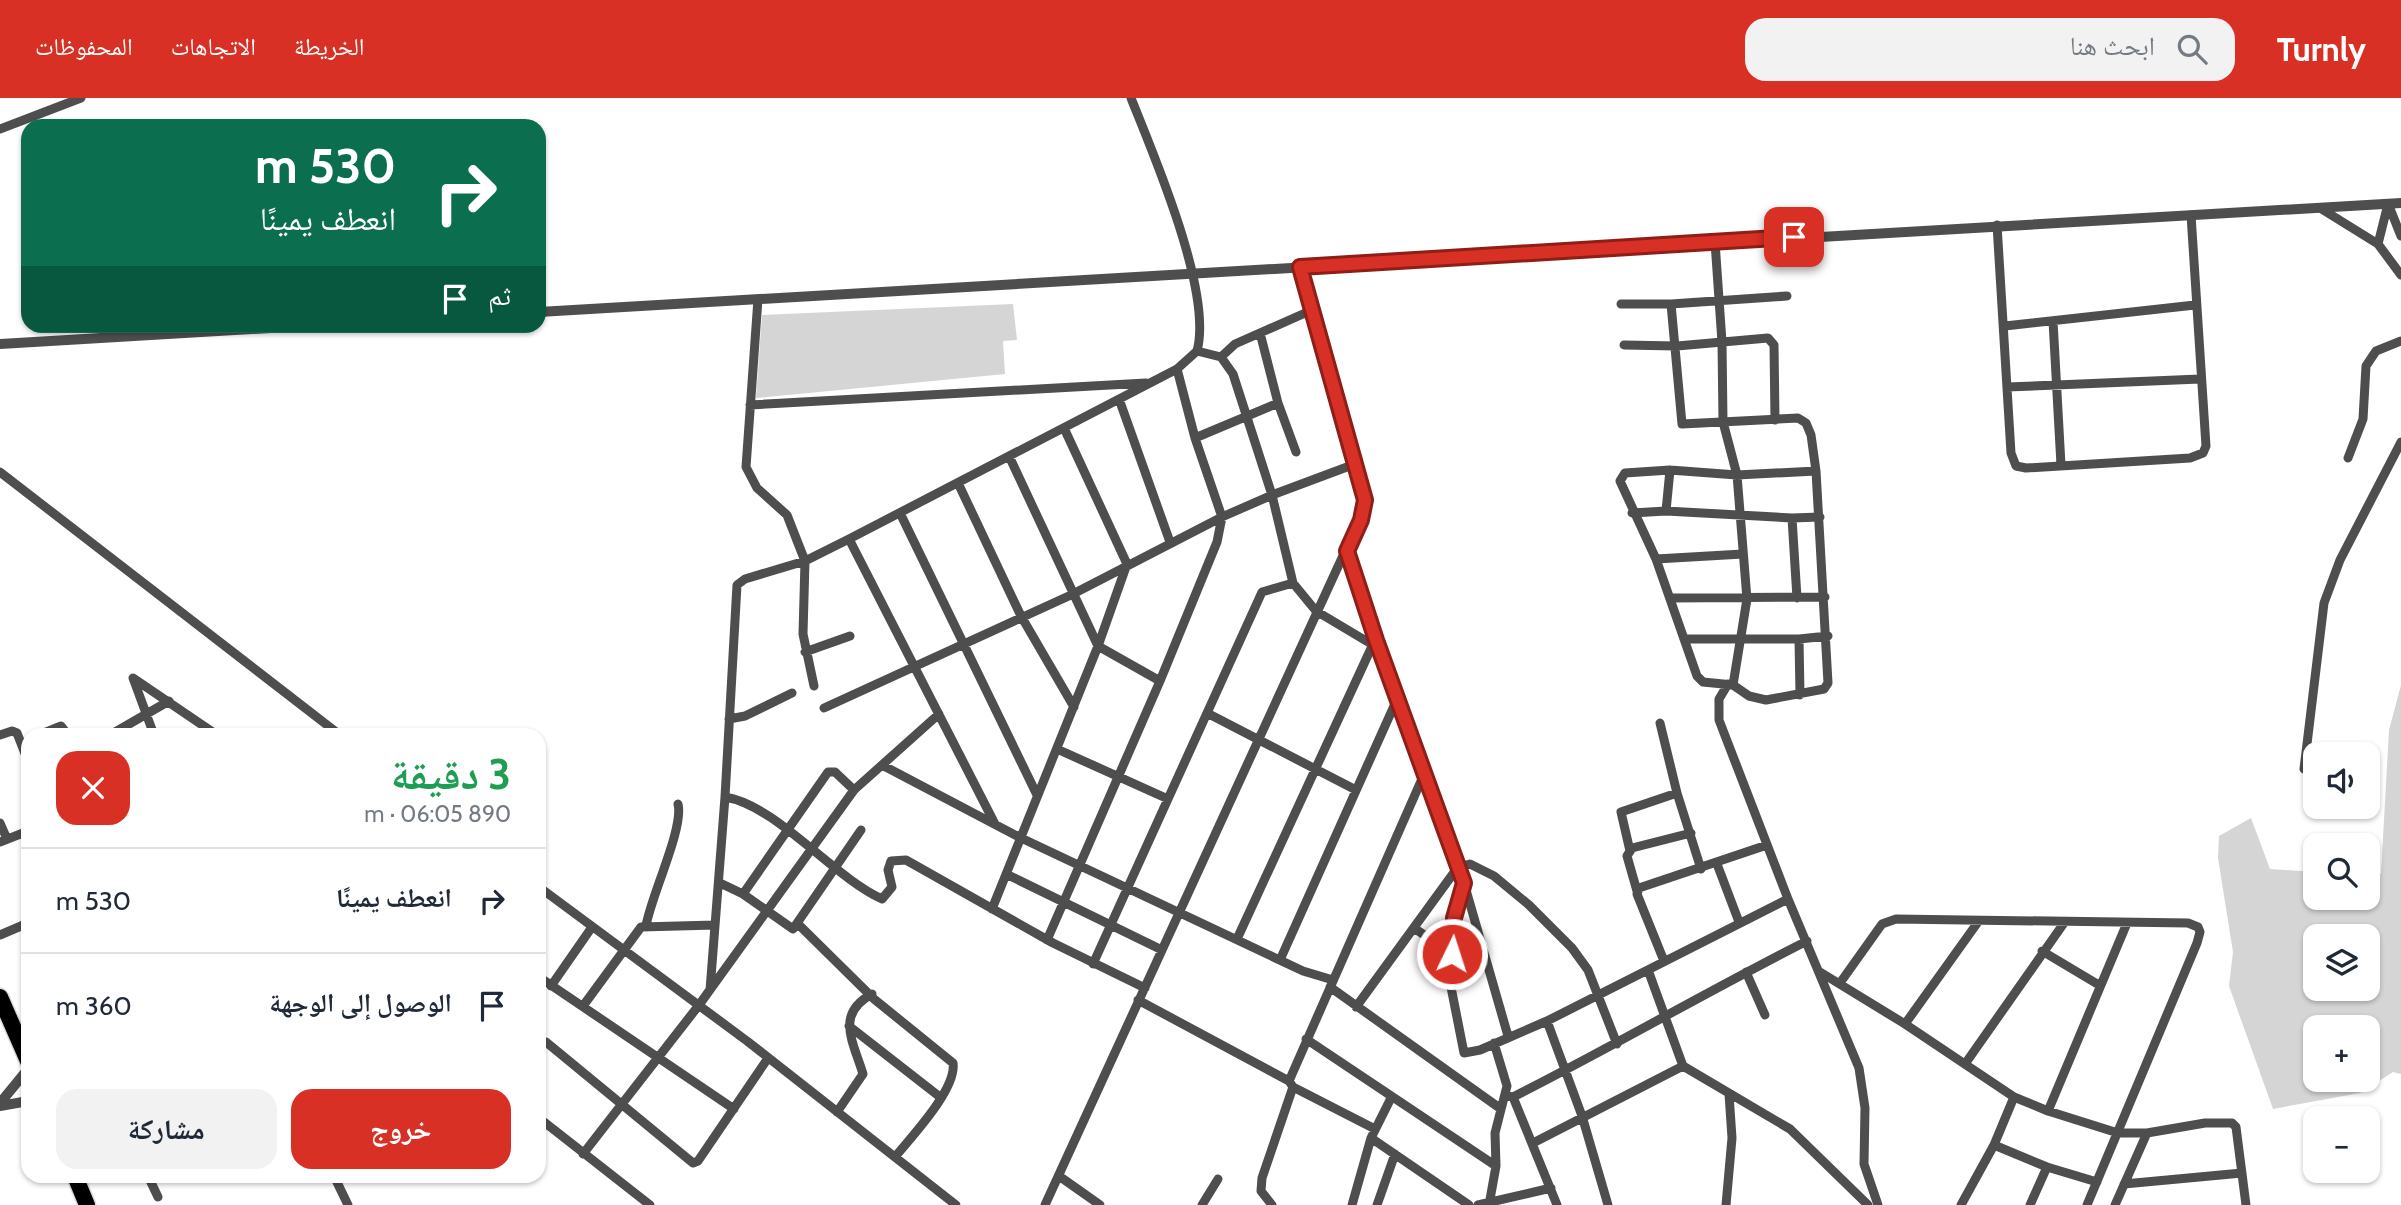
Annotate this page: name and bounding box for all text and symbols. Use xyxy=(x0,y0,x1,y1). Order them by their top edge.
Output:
search box xyxy=(1745,18,2235,81)
text: Turnly xyxy=(2277,29,2366,69)
text: ابحث هنا xyxy=(2070,30,2155,62)
icon: search xyxy=(2173,30,2211,68)
text: المحفوظات xyxy=(35,32,133,61)
text: الاتجاهات xyxy=(171,32,256,61)
text: الخريطة xyxy=(294,32,365,61)
text: 530 m xyxy=(255,136,396,195)
icon: right xyxy=(420,147,511,238)
text: انعطف يمينًا xyxy=(260,199,396,238)
pin xyxy=(1764,207,1824,267)
icon: arrive xyxy=(1775,218,1813,256)
icon: arrive xyxy=(436,280,474,318)
text: ثم xyxy=(488,280,511,312)
map controls xyxy=(2303,742,2380,1183)
button: sound xyxy=(2303,742,2380,819)
text: 3 دقيقة xyxy=(391,748,511,800)
button: close xyxy=(56,751,130,825)
text: 890 m · 06:05 xyxy=(364,800,511,828)
button: search xyxy=(2303,833,2380,910)
text: انعطف يمينًا xyxy=(336,882,452,914)
icon: right xyxy=(473,882,511,920)
text: 530 m xyxy=(56,885,131,917)
position arrow xyxy=(1415,917,1489,991)
button: layers xyxy=(2303,924,2380,1001)
text: الوصول إلى الوجهة xyxy=(269,987,452,1019)
icon: arrive xyxy=(473,987,511,1025)
text: 360 m xyxy=(56,990,132,1022)
button: + xyxy=(2303,1015,2380,1092)
button: مشاركة xyxy=(56,1089,277,1169)
button: خروج xyxy=(291,1089,511,1169)
button: − xyxy=(2303,1106,2380,1183)

